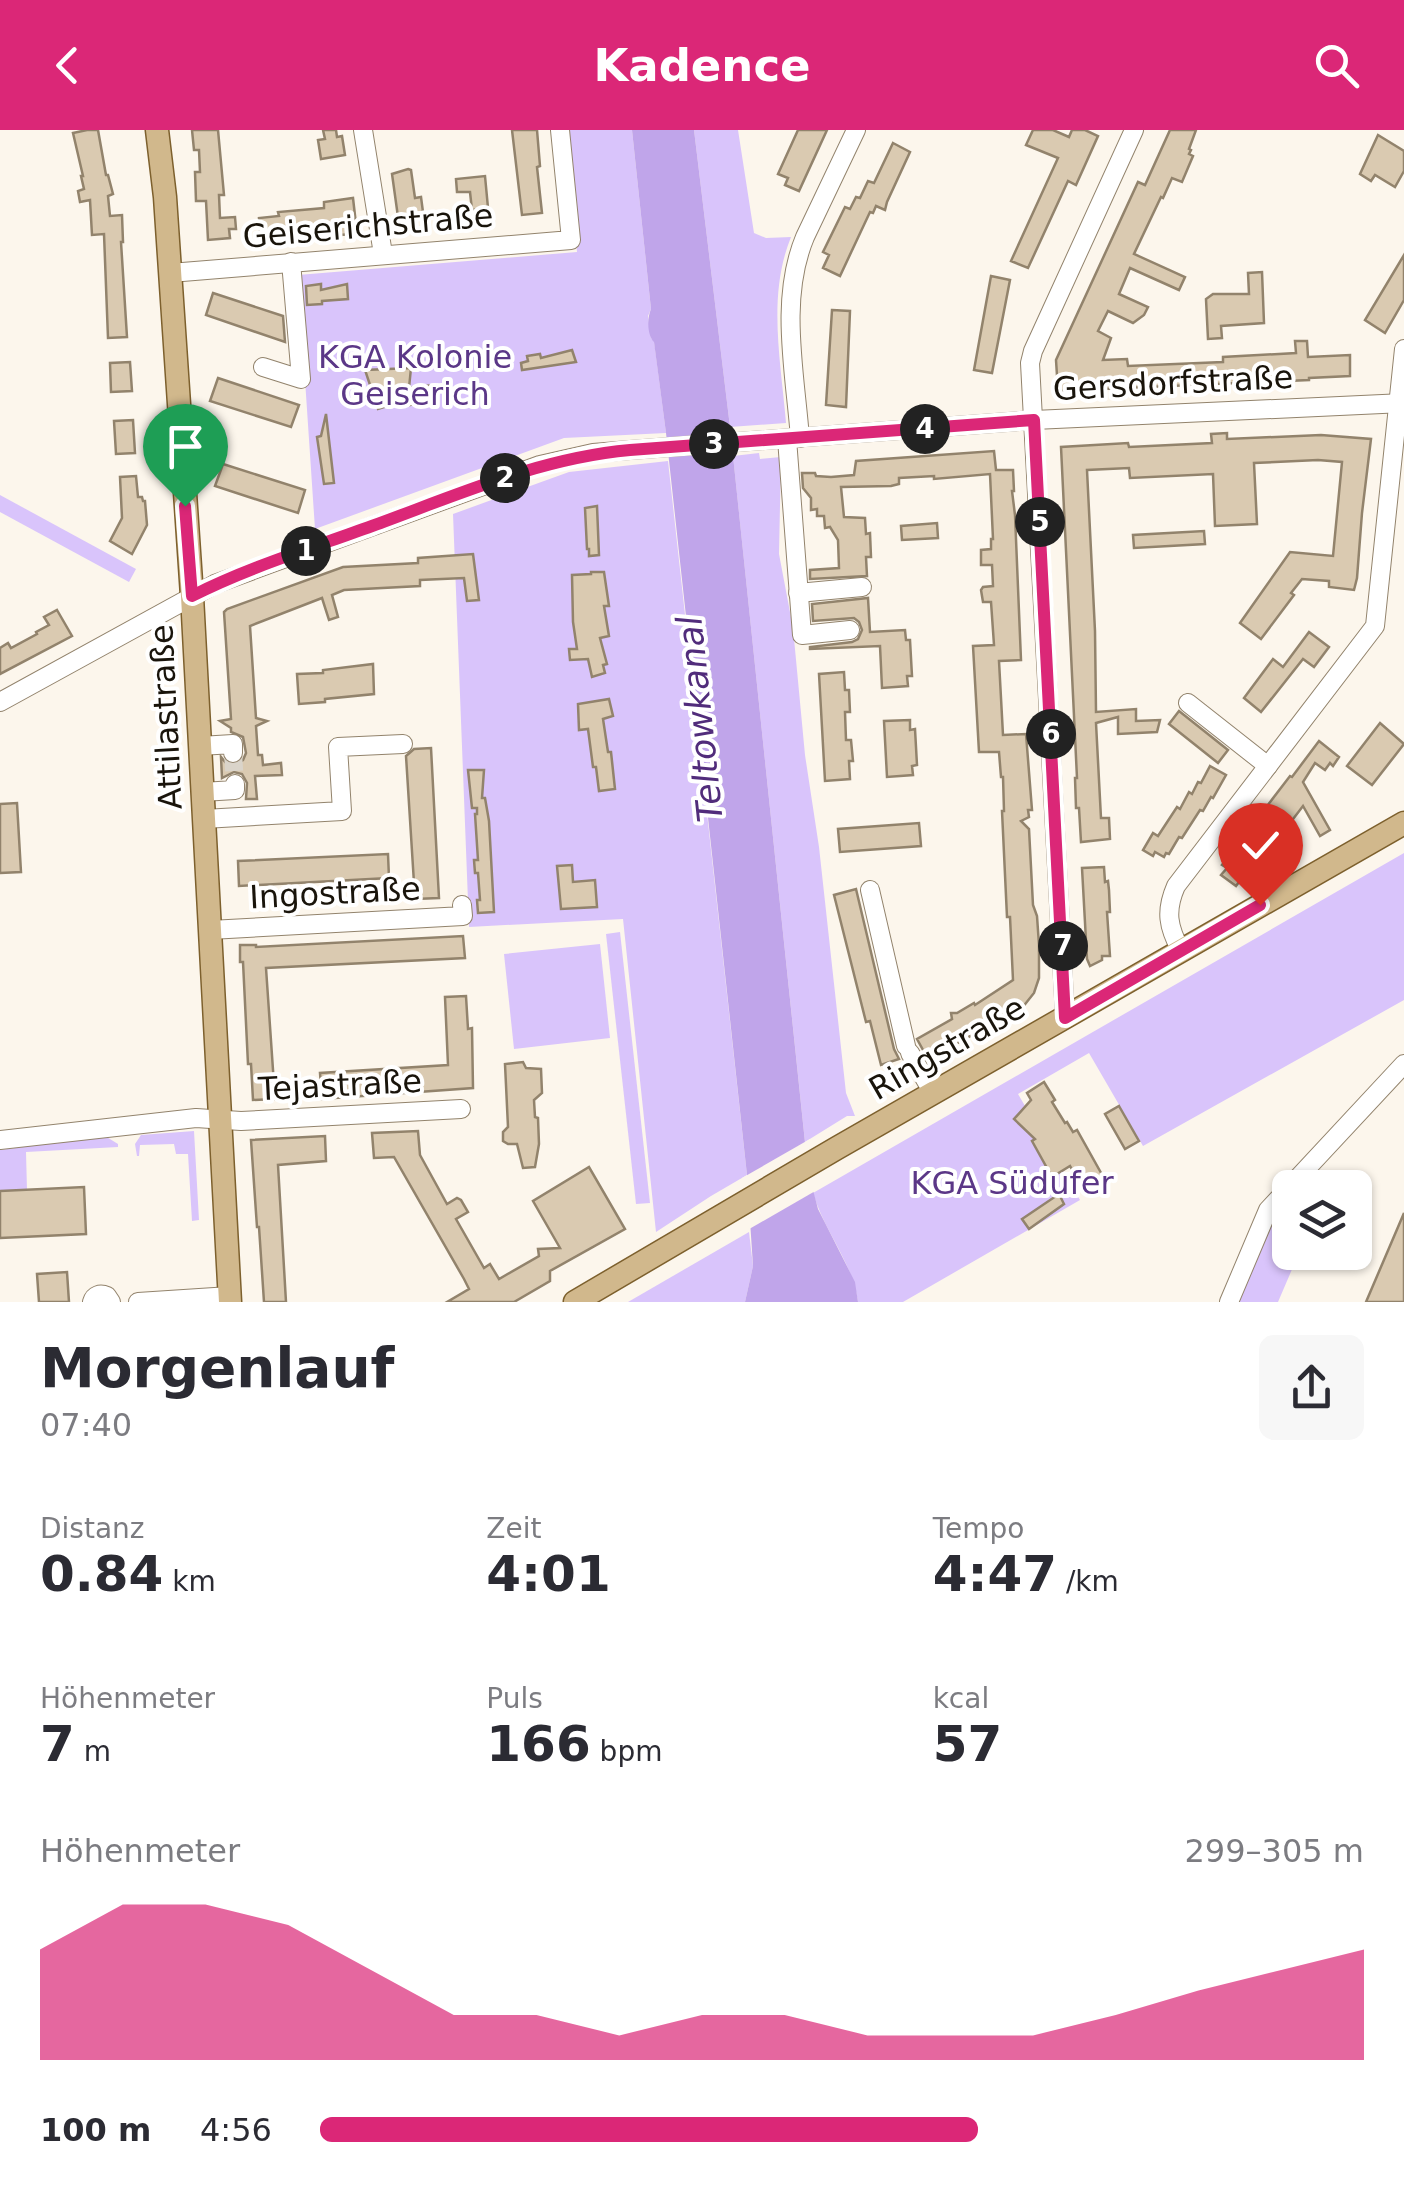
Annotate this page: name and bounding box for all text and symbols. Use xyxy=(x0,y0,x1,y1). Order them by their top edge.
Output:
icon: back xyxy=(40,38,95,93)
icon: search xyxy=(1309,38,1364,93)
text: Kadence xyxy=(593,39,811,92)
street label: Geiserichstraße xyxy=(241,196,495,256)
park label: KGA Kolonie Geiserich xyxy=(318,338,512,413)
street label: Gersdorfstraße xyxy=(1052,358,1294,408)
pin xyxy=(143,404,228,507)
pin: 4 xyxy=(900,404,950,454)
text: 4 xyxy=(915,412,935,445)
icon: arrive xyxy=(158,419,213,474)
pin: 3 xyxy=(689,419,739,469)
text: 3 xyxy=(704,427,724,460)
pin: 2 xyxy=(480,453,530,503)
text: 2 xyxy=(495,461,515,494)
pin: 5 xyxy=(1015,497,1065,547)
text: 5 xyxy=(1030,505,1050,538)
pin: 1 xyxy=(281,526,331,576)
text: 1 xyxy=(296,534,316,567)
water label: Teltowkanal xyxy=(669,614,731,824)
street label: Attilastraße xyxy=(142,623,190,811)
pin: 6 xyxy=(1026,709,1076,759)
text: 6 xyxy=(1041,717,1061,750)
pin xyxy=(1218,803,1303,906)
icon: check xyxy=(1233,818,1288,873)
street label: Ingostraße xyxy=(248,870,422,916)
pin: 7 xyxy=(1038,921,1088,971)
text: 7 xyxy=(1053,929,1073,962)
street label: Ringstraße xyxy=(862,988,1032,1108)
street label: Tejastraße xyxy=(256,1062,423,1108)
park label: KGA Südufer xyxy=(910,1164,1114,1202)
map controls xyxy=(1272,1170,1372,1270)
button: layers xyxy=(1272,1170,1372,1270)
button: share xyxy=(1259,1335,1364,1440)
text: Morgenlauf xyxy=(40,1336,395,1400)
text: 07:40 xyxy=(40,1406,132,1444)
text: Distanz xyxy=(40,1512,145,1545)
text: Zeit xyxy=(486,1512,542,1545)
text: Tempo xyxy=(933,1512,1024,1545)
text: 0.84 xyxy=(40,1545,163,1603)
text: 4:01 xyxy=(486,1545,611,1603)
text: 4:47 xyxy=(933,1545,1057,1603)
text: km xyxy=(163,1565,216,1598)
text: /km xyxy=(1057,1565,1119,1598)
text: Höhenmeter xyxy=(40,1682,215,1715)
text: Puls xyxy=(486,1682,543,1715)
text: kcal xyxy=(933,1682,989,1715)
text: 7 xyxy=(40,1715,75,1773)
text: 166 xyxy=(486,1715,591,1773)
text: 57 xyxy=(933,1715,1002,1773)
text: m xyxy=(75,1735,111,1768)
text: bpm xyxy=(591,1735,662,1768)
text: Höhenmeter xyxy=(40,1832,240,1870)
text: 299–305 m xyxy=(1185,1832,1364,1870)
text: 100 m xyxy=(40,2111,151,2149)
text: 4:56 xyxy=(200,2111,272,2149)

